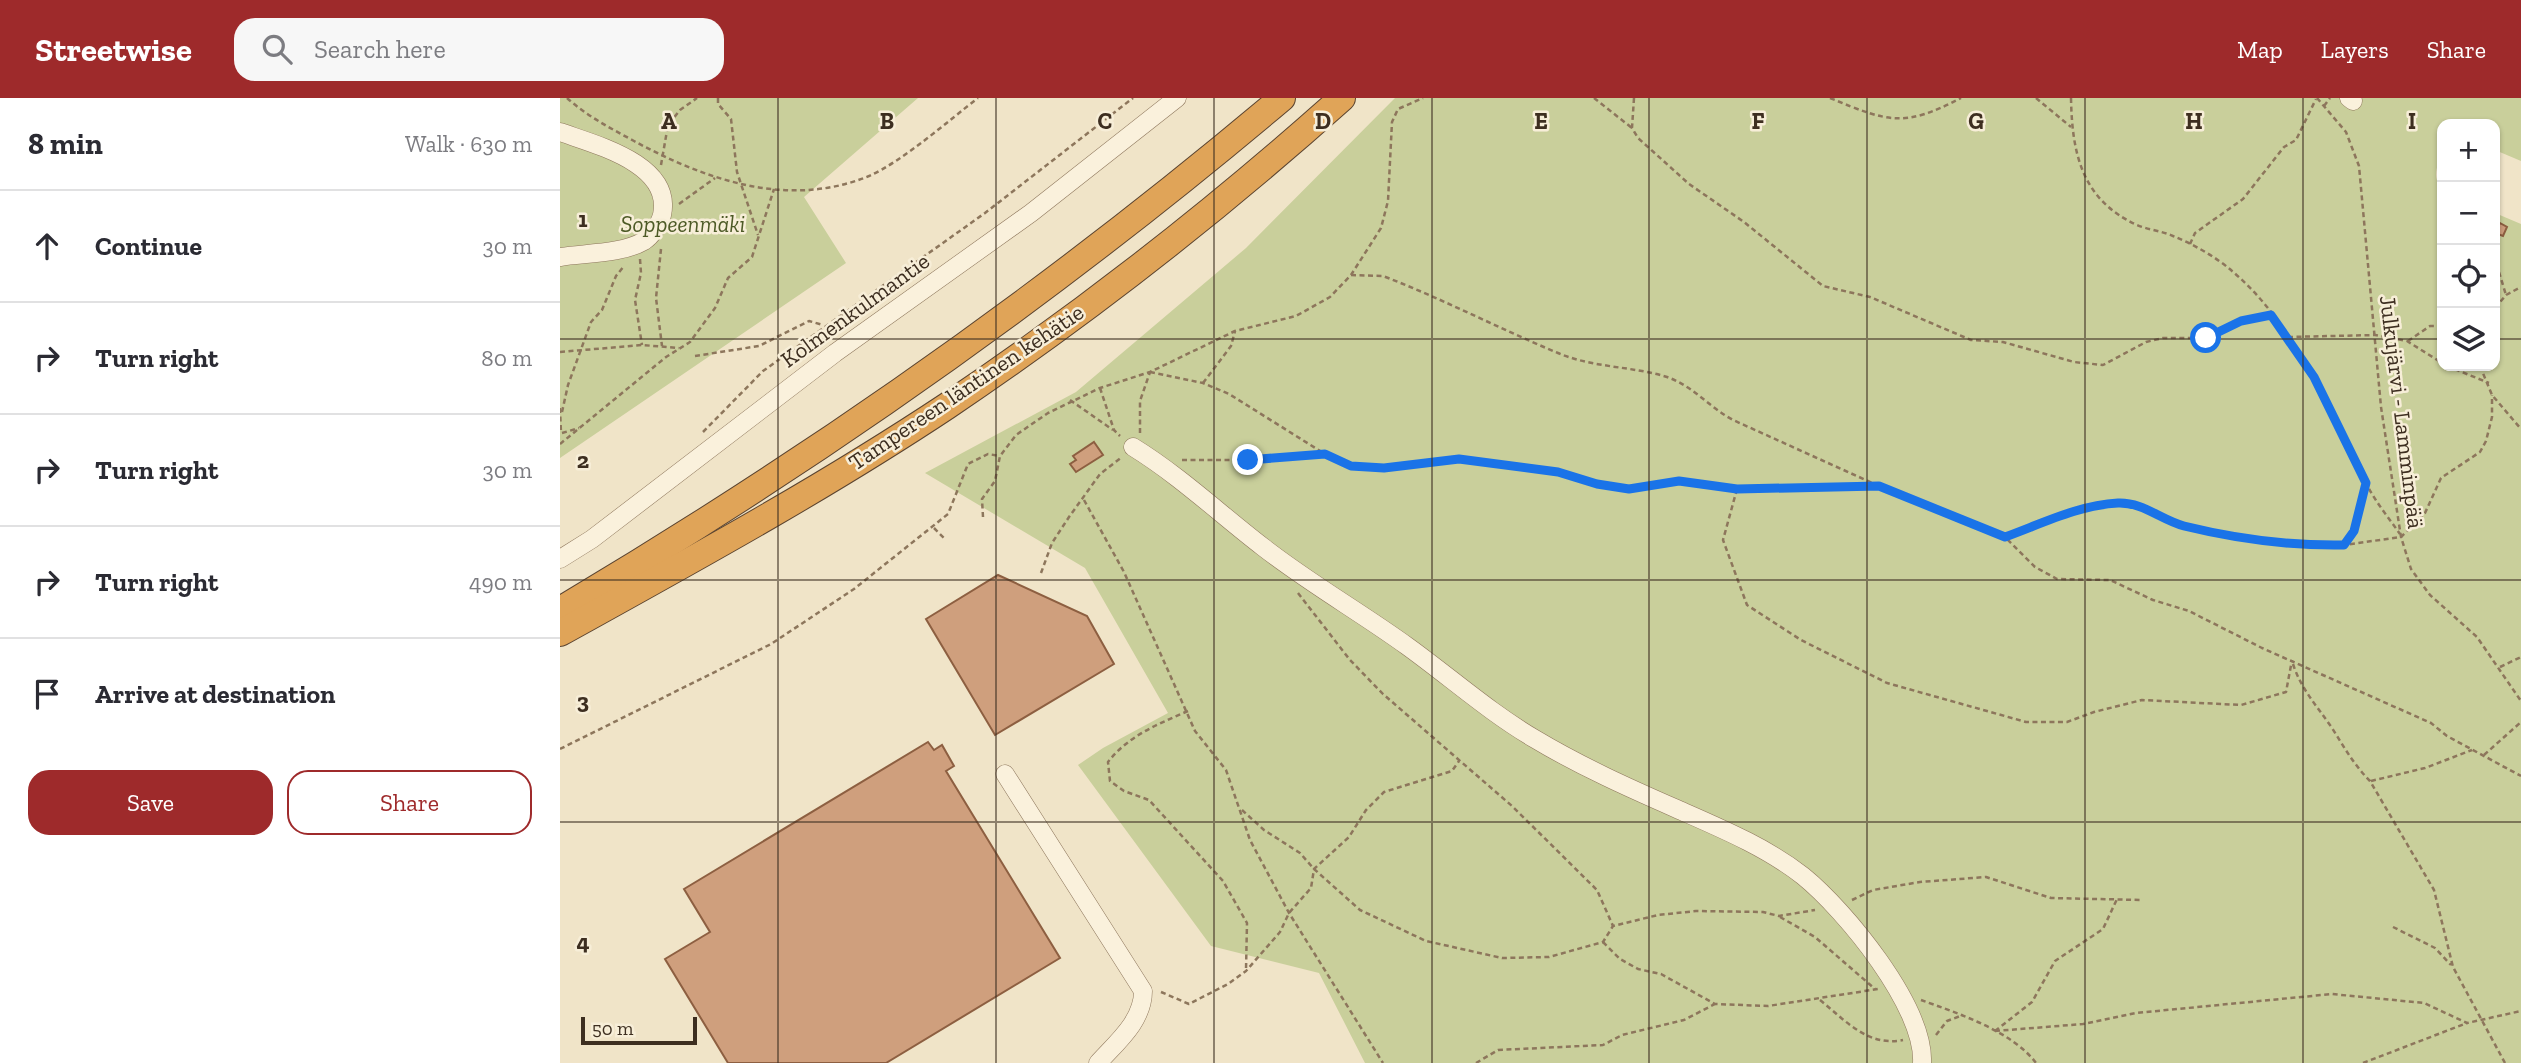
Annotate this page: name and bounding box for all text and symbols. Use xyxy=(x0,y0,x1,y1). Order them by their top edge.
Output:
search box xyxy=(234,18,724,81)
text: Streetwise xyxy=(35,30,192,69)
icon: search xyxy=(258,30,296,68)
text: Search here xyxy=(314,33,446,65)
text: Map xyxy=(2237,35,2283,64)
text: Layers xyxy=(2321,35,2389,64)
text: Share xyxy=(2427,35,2486,64)
text: A xyxy=(661,107,677,135)
text: B xyxy=(880,107,894,135)
text: C xyxy=(1098,107,1112,135)
text: D xyxy=(1315,107,1331,135)
text: E xyxy=(1534,107,1548,135)
text: F xyxy=(1751,107,1765,135)
text: G xyxy=(1968,107,1984,135)
text: H xyxy=(2185,107,2203,135)
text: I xyxy=(2408,107,2416,135)
map controls xyxy=(2437,119,2500,371)
button: + xyxy=(2437,119,2500,182)
text: 8 min xyxy=(28,126,103,162)
text: Walk · 630 m xyxy=(405,130,532,158)
button: − xyxy=(2437,182,2500,245)
text: 1 xyxy=(578,205,588,233)
park label: Soppeenmäki xyxy=(621,210,745,238)
icon: ahead xyxy=(28,227,66,265)
text: Continue xyxy=(95,230,202,262)
text: 30 m xyxy=(482,232,532,260)
button: locate xyxy=(2437,245,2500,308)
street label: Kolmenkulmantie xyxy=(775,247,935,373)
street label: Julkujärvi - Lamminpää xyxy=(2374,294,2430,530)
street label: Tampereen läntinen kehätie xyxy=(843,298,1089,476)
button: layers xyxy=(2437,308,2500,371)
route start xyxy=(2190,322,2221,353)
icon: right xyxy=(28,339,66,377)
text: Turn right xyxy=(95,342,218,374)
text: 80 m xyxy=(481,344,532,372)
route end xyxy=(1232,444,1263,475)
text: 2 xyxy=(577,446,589,474)
icon: right xyxy=(28,451,66,489)
text: Turn right xyxy=(95,454,218,486)
text: 30 m xyxy=(482,456,532,484)
icon: right xyxy=(28,563,66,601)
text: Turn right xyxy=(95,566,218,598)
text: 490 m xyxy=(469,568,532,596)
icon: arrive xyxy=(28,675,66,713)
text: Arrive at destination xyxy=(95,678,335,710)
text: 3 xyxy=(577,687,589,715)
button: Save xyxy=(28,770,273,835)
button: Share xyxy=(287,770,532,835)
text: 4 xyxy=(576,928,590,956)
scale bar xyxy=(581,1014,696,1046)
text: 50 m xyxy=(592,1017,633,1040)

